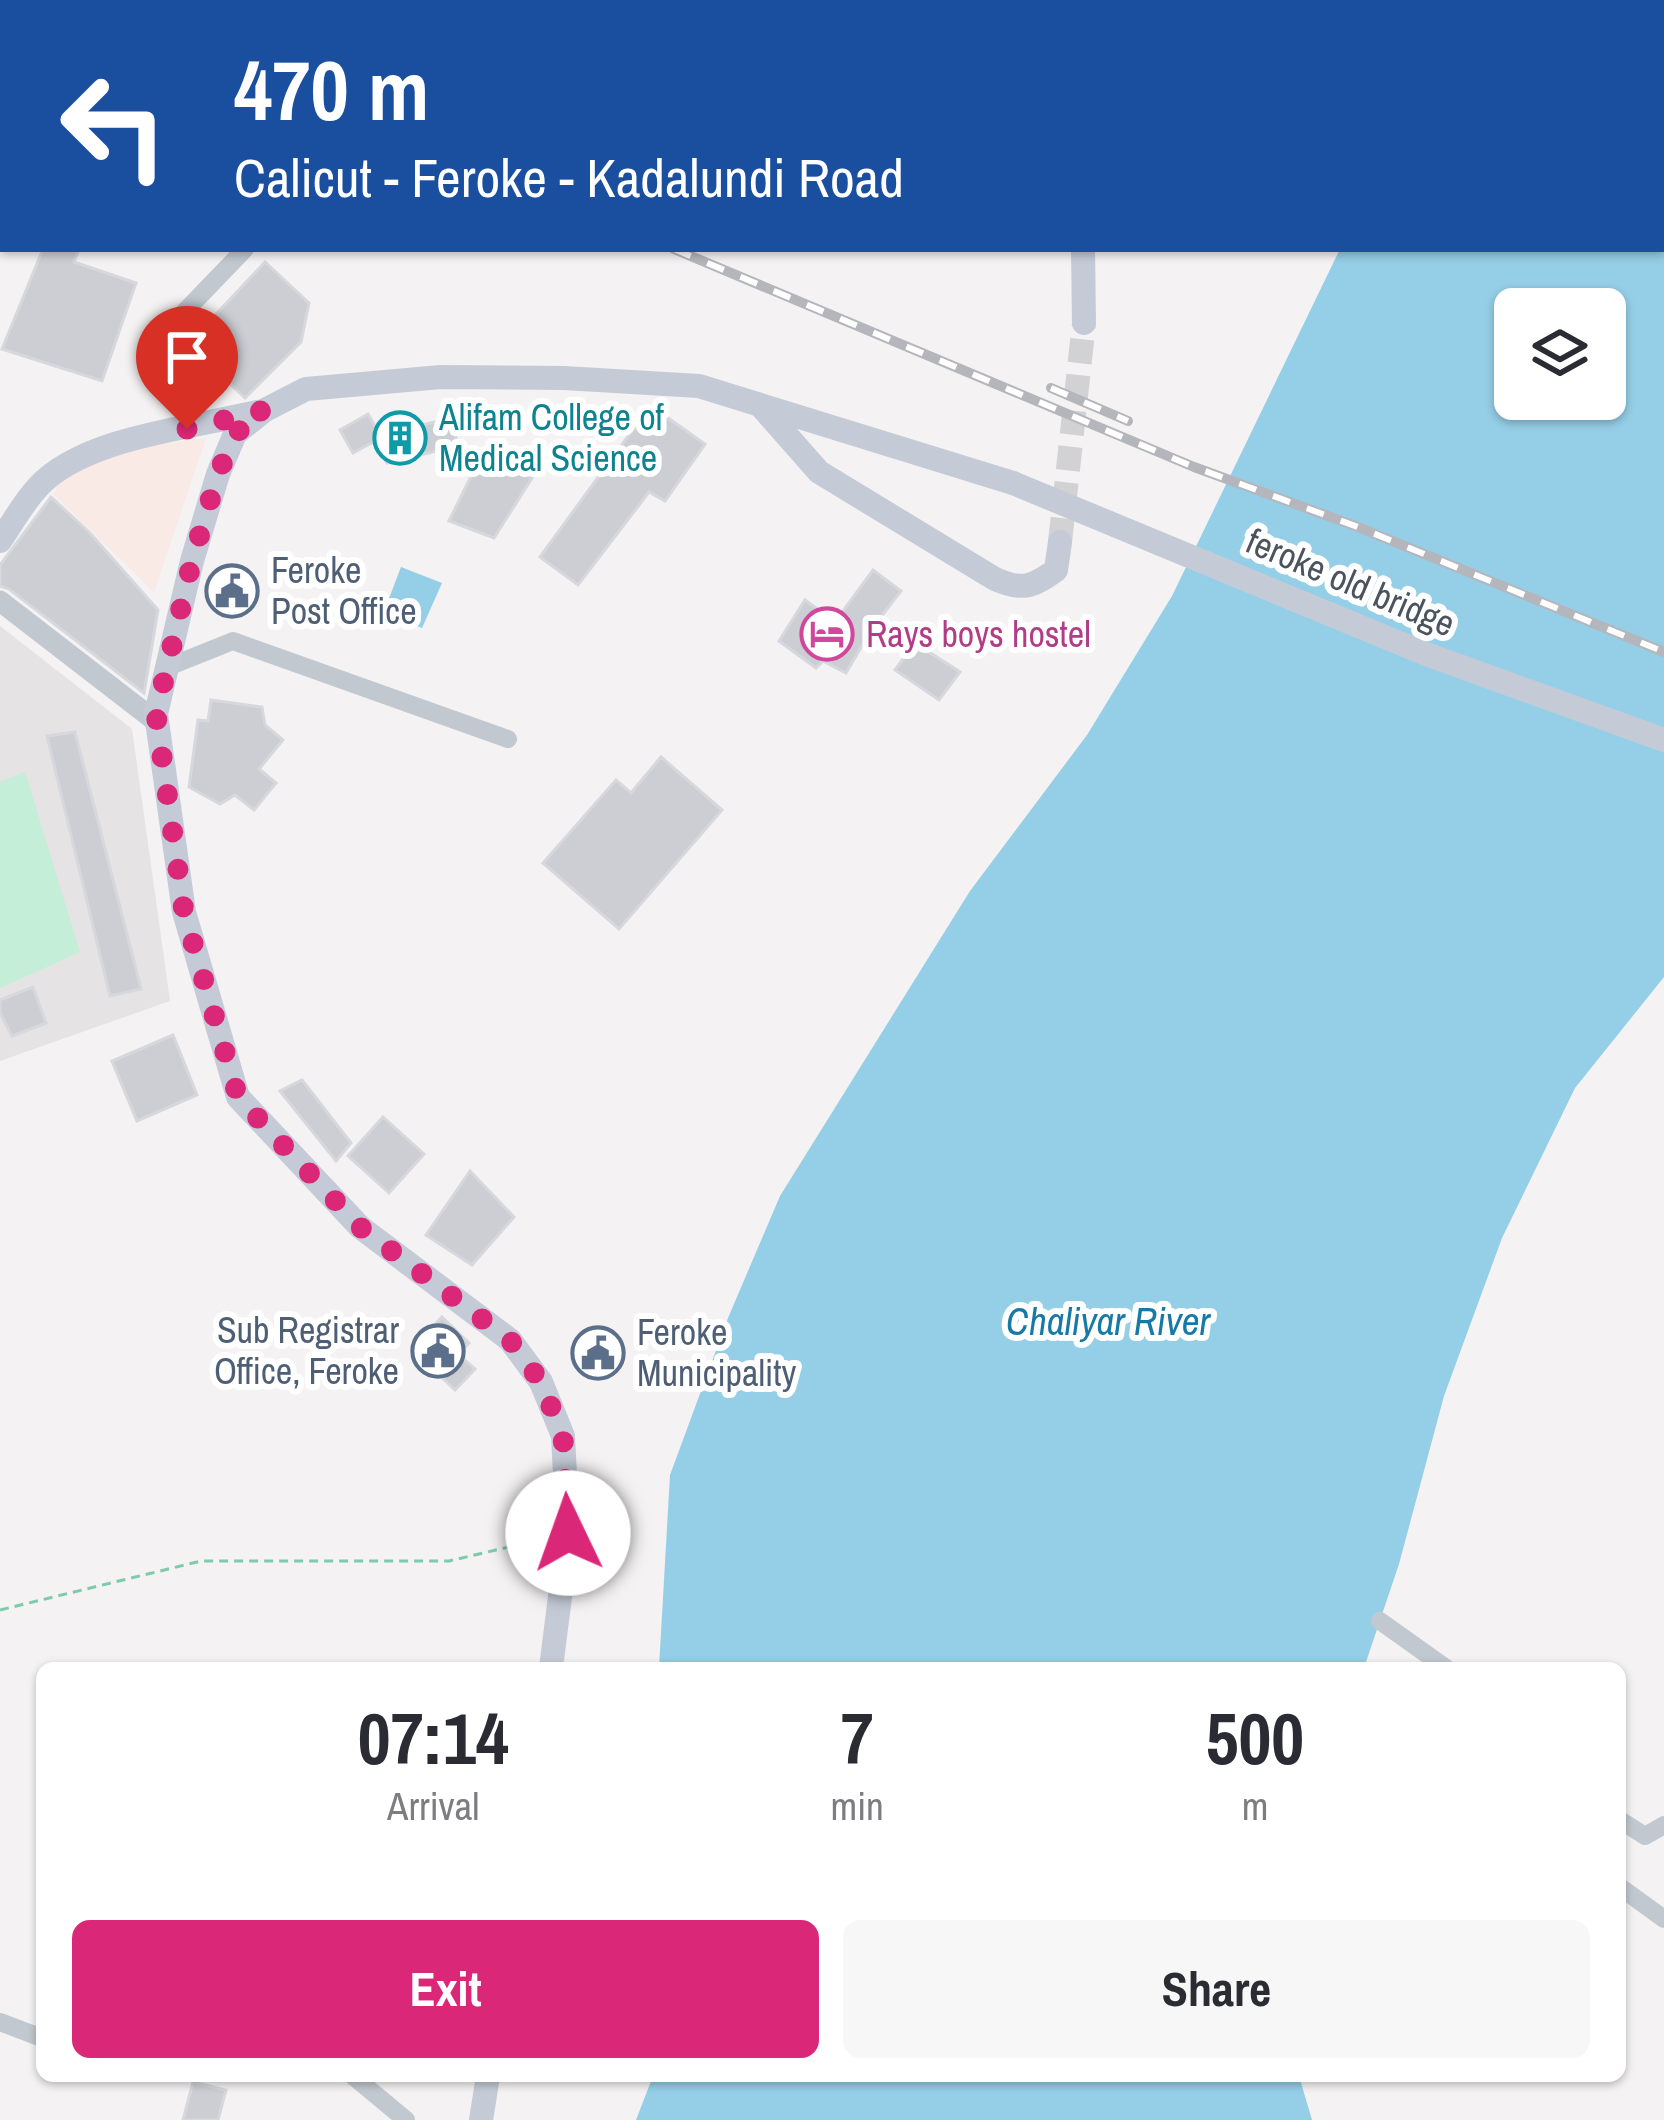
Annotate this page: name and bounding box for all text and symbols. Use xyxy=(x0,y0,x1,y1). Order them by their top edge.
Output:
text: 470 m xyxy=(234,33,429,146)
icon: left xyxy=(36,48,192,204)
text: Calicut - Feroke - Kadalundi Road xyxy=(234,141,904,214)
map controls xyxy=(1494,288,1626,420)
button: layers xyxy=(1494,288,1626,420)
pin xyxy=(136,306,238,429)
icon: arrive xyxy=(154,324,220,390)
place label: Alifam College of Medical Science xyxy=(438,393,665,482)
building icon: Alifam College of Medical Science xyxy=(372,410,428,466)
street label: feroke old bridge xyxy=(1240,517,1462,647)
place label: Feroke Post Office xyxy=(271,546,417,635)
public building icon: Feroke Post Office xyxy=(204,563,260,619)
hotel icon: Rays boys hostel xyxy=(799,606,855,662)
place label: Rays boys hostel xyxy=(866,610,1091,658)
water label: Chaliyar River xyxy=(1006,1295,1212,1347)
place label: Sub Registrar Office, Feroke xyxy=(214,1306,399,1395)
place label: Feroke Municipality xyxy=(637,1308,796,1397)
public building icon: Sub Registrar Office, Feroke xyxy=(410,1323,466,1379)
public building icon: Feroke Municipality xyxy=(570,1325,626,1381)
position arrow xyxy=(505,1470,631,1596)
text: 07:14 xyxy=(358,1689,509,1786)
text: 7 xyxy=(841,1689,874,1786)
text: 500 xyxy=(1206,1689,1304,1786)
text: Arrival xyxy=(387,1780,479,1832)
text: min xyxy=(831,1780,884,1832)
text: m xyxy=(1242,1780,1268,1832)
button: Exit xyxy=(72,1920,819,2058)
button: Share xyxy=(843,1920,1590,2058)

